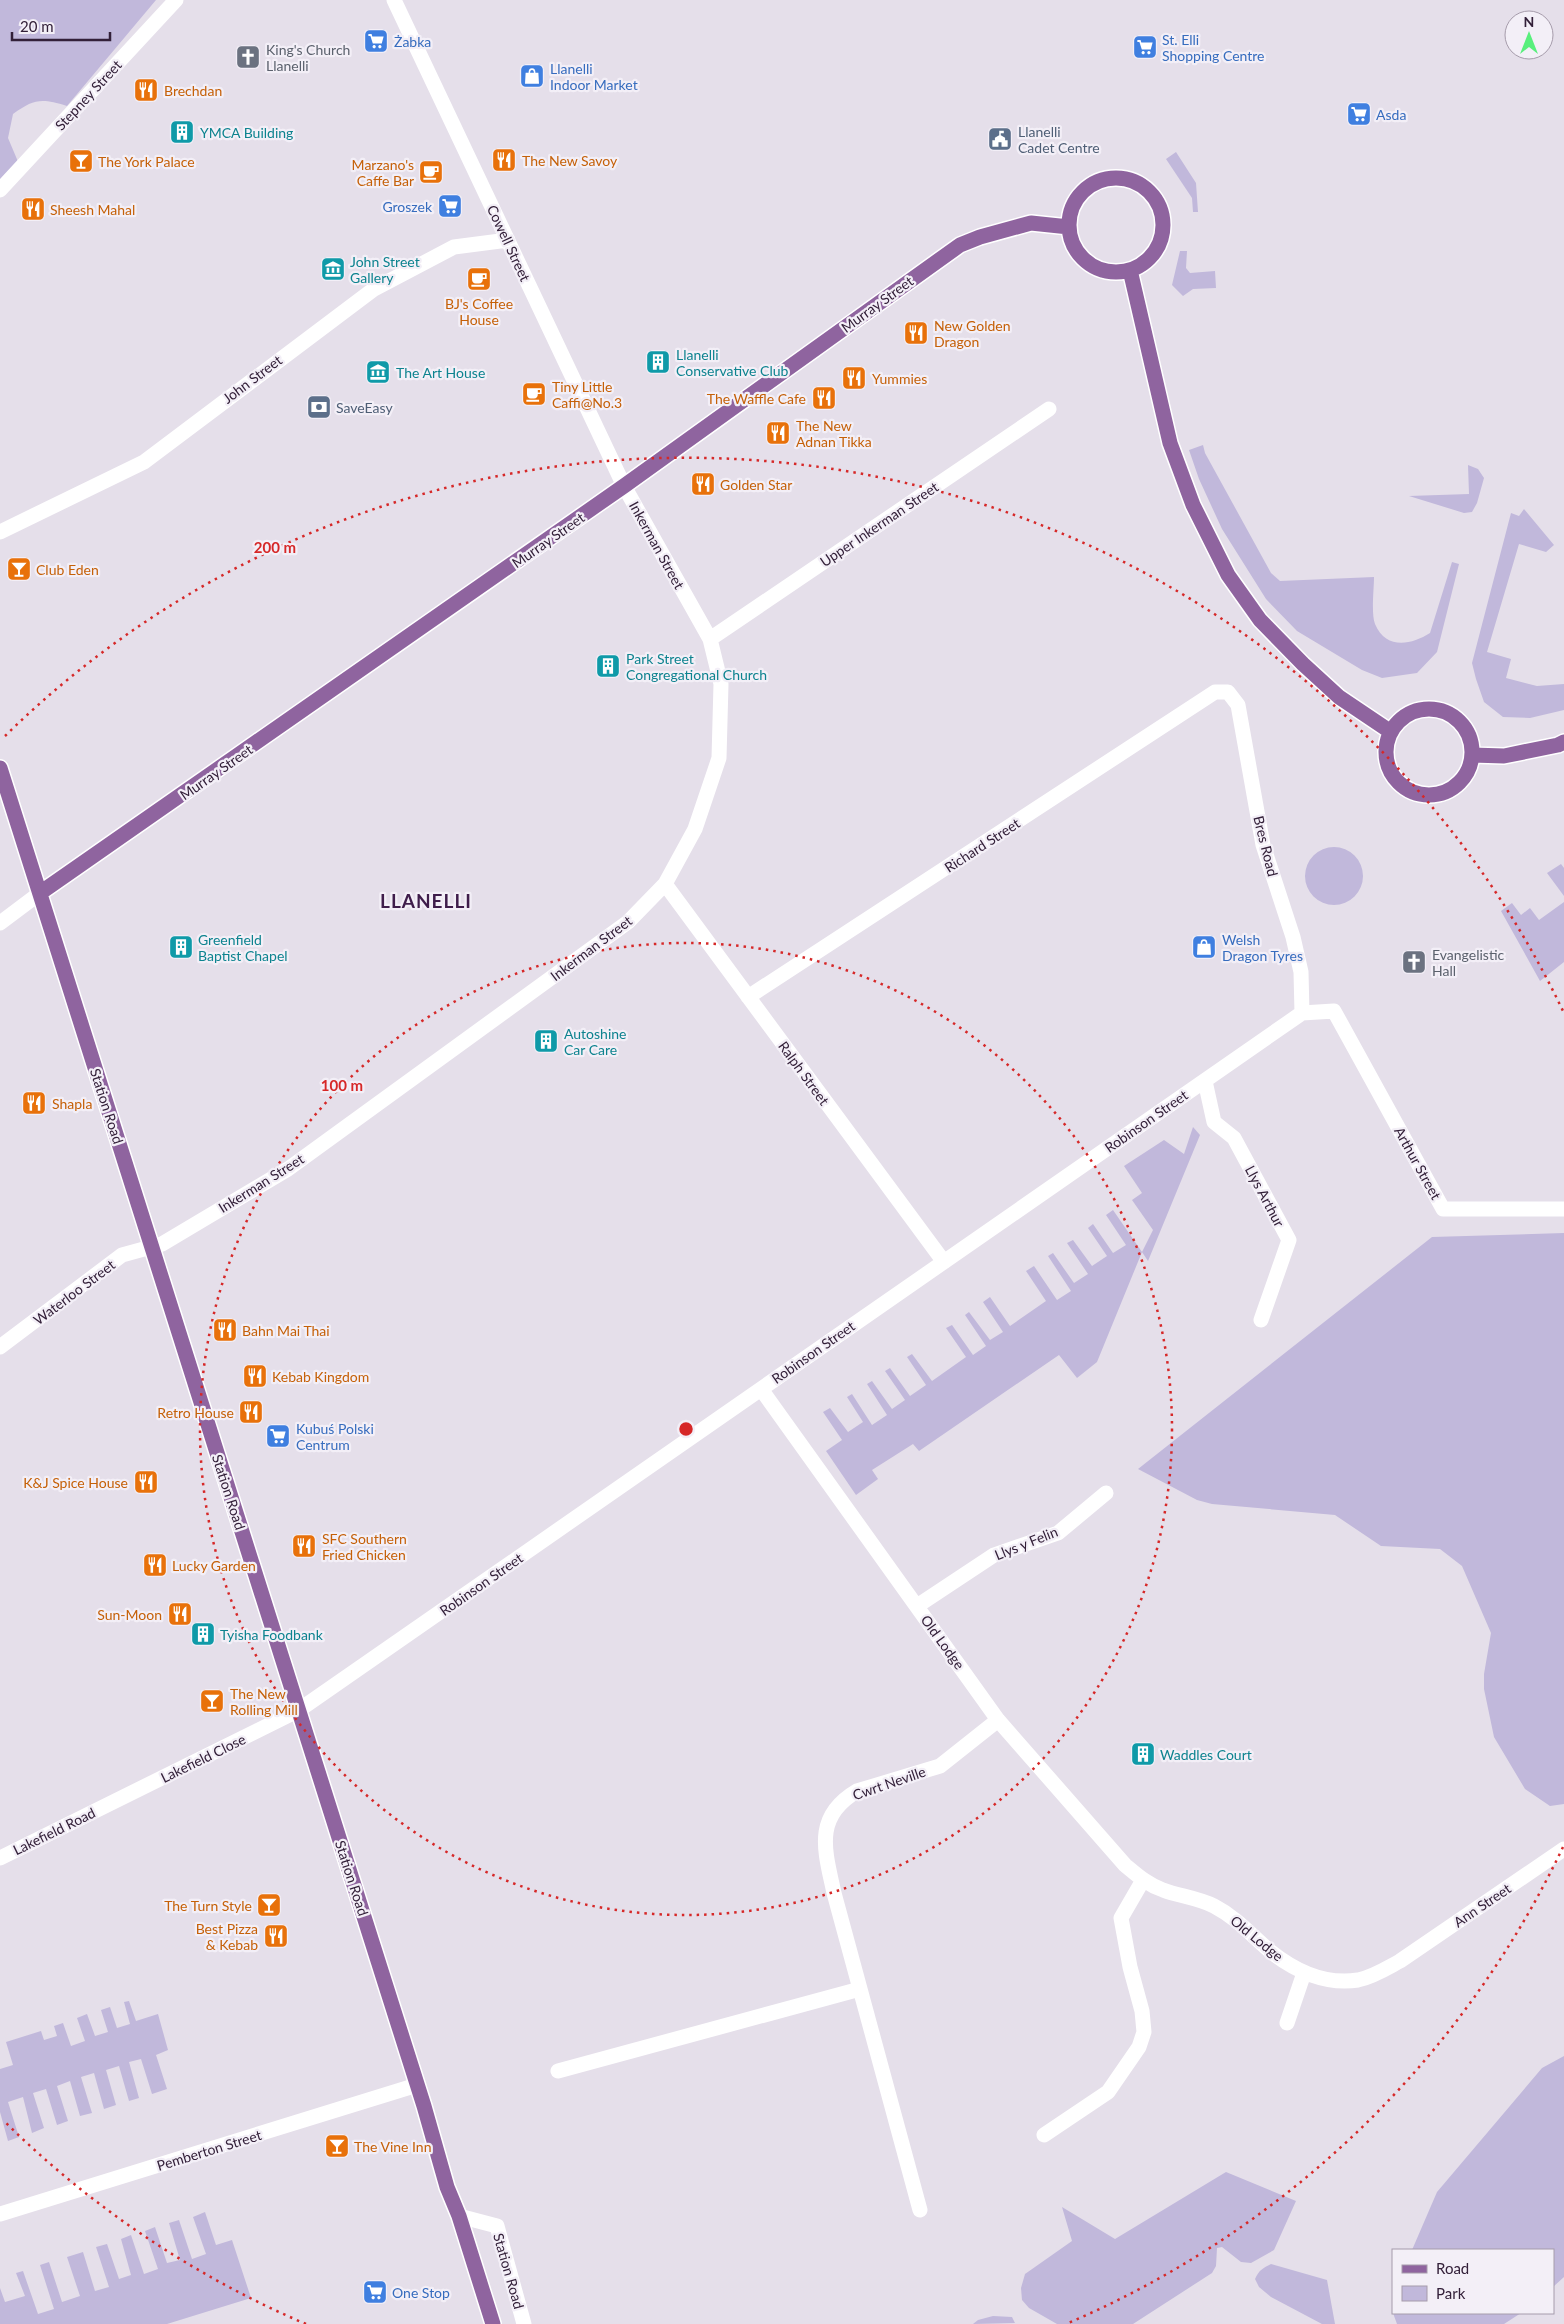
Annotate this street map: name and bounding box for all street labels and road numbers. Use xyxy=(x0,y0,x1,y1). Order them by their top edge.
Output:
street label: Stepney Street xyxy=(51,56,125,134)
street label: Cowell Street xyxy=(484,202,534,284)
street label: Murray Street xyxy=(838,272,916,336)
street label: John Street xyxy=(219,351,285,407)
street label: Upper Inkerman Street xyxy=(817,478,941,570)
street label: Inkerman Street xyxy=(626,498,688,592)
street label: Murray Street xyxy=(508,509,588,571)
street label: Murray Street xyxy=(176,741,256,803)
street label: Richard Street xyxy=(941,814,1023,876)
street label: Bres Road xyxy=(1250,814,1282,878)
street label: Inkerman Street xyxy=(547,912,635,984)
street label: Ralph Street xyxy=(775,1038,833,1108)
street label: Station Road xyxy=(87,1066,127,1146)
street label: Robinson Street xyxy=(1101,1086,1191,1156)
street label: Arthur Street xyxy=(1391,1124,1445,1202)
street label: Inkerman Street xyxy=(215,1150,307,1216)
street label: Llys Arthur xyxy=(1242,1162,1288,1230)
street label: Waterloo Street xyxy=(30,1256,118,1328)
street label: Robinson Street xyxy=(768,1317,858,1387)
street label: Station Road xyxy=(209,1452,249,1532)
street label: Llys y Felin xyxy=(992,1523,1060,1563)
street label: Robinson Street xyxy=(436,1549,526,1619)
street label: Old Lodge xyxy=(918,1612,968,1672)
street label: Lakefield Close xyxy=(158,1730,248,1786)
street label: Cwrt Neville xyxy=(850,1763,928,1803)
street label: Lakefield Road xyxy=(10,1804,98,1858)
street label: Station Road xyxy=(332,1838,372,1918)
street label: Ann Street xyxy=(1450,1880,1514,1930)
street label: Old Lodge xyxy=(1227,1912,1287,1964)
street label: Pemberton Street xyxy=(155,2126,263,2174)
street label: Station Road xyxy=(490,2231,528,2311)

